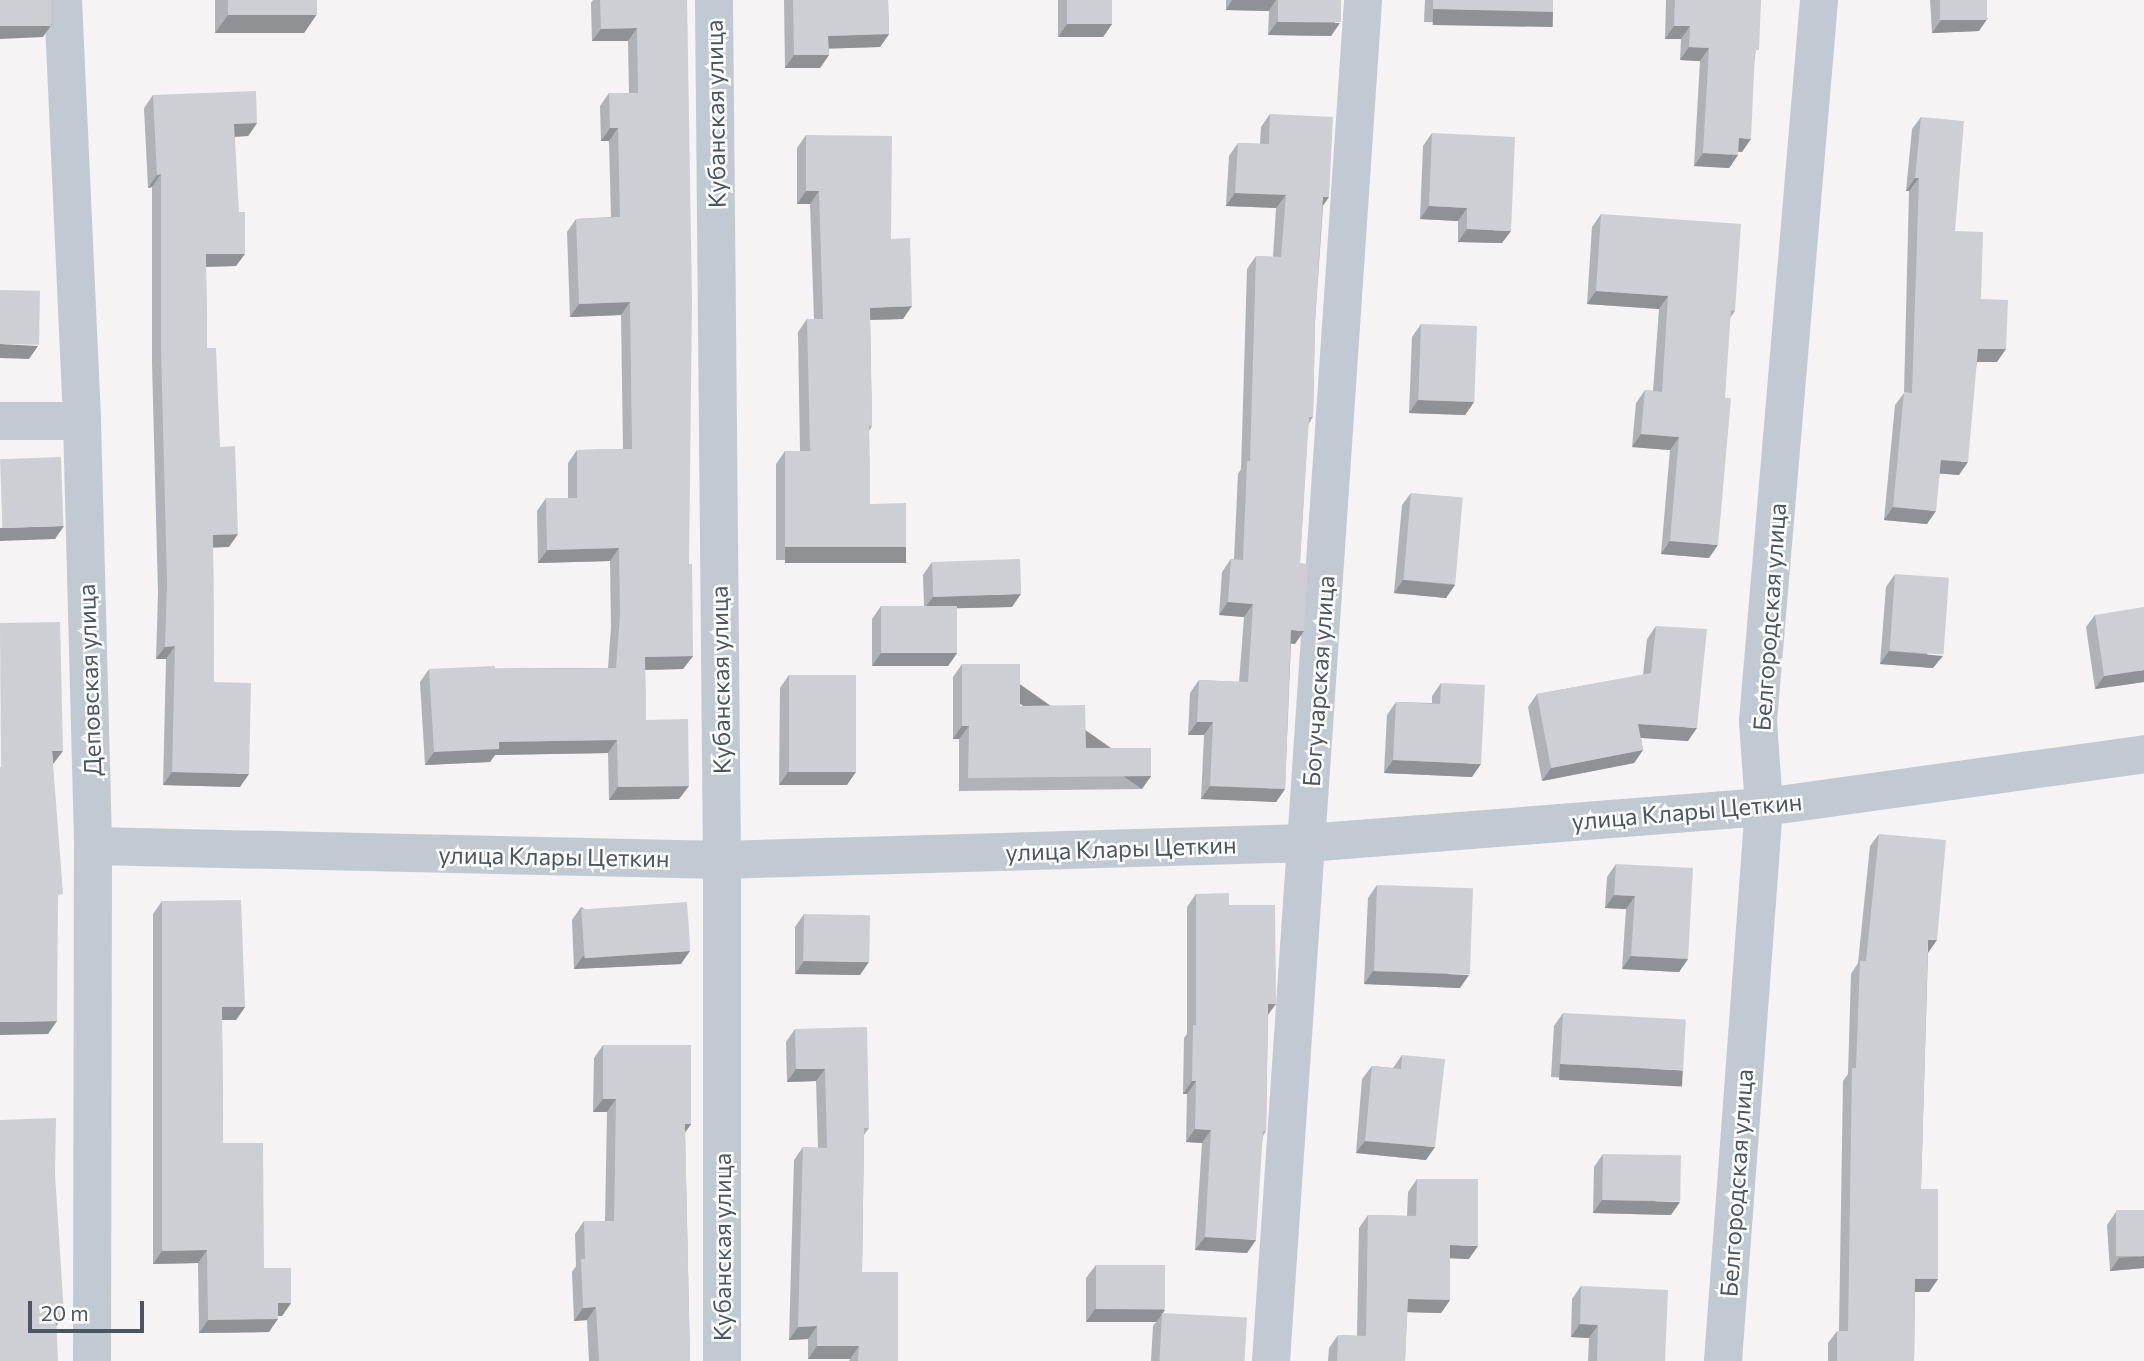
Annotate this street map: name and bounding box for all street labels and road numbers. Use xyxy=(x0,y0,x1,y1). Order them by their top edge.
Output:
street label: Кубанская улица xyxy=(699,20,731,208)
street label: Белгородская улица xyxy=(1747,502,1791,732)
street label: Богучарская улица xyxy=(1296,574,1340,788)
street label: Деповская улица xyxy=(71,583,107,777)
street label: Кубанская улица xyxy=(704,586,736,774)
street label: улица Клары Цеткин xyxy=(1571,787,1803,835)
street label: улица Клары Цеткин xyxy=(1005,830,1237,866)
street label: улица Клары Цеткин xyxy=(438,840,670,872)
street label: Белгородская улица xyxy=(1714,1068,1758,1298)
street label: Кубанская улица xyxy=(708,1153,736,1341)

